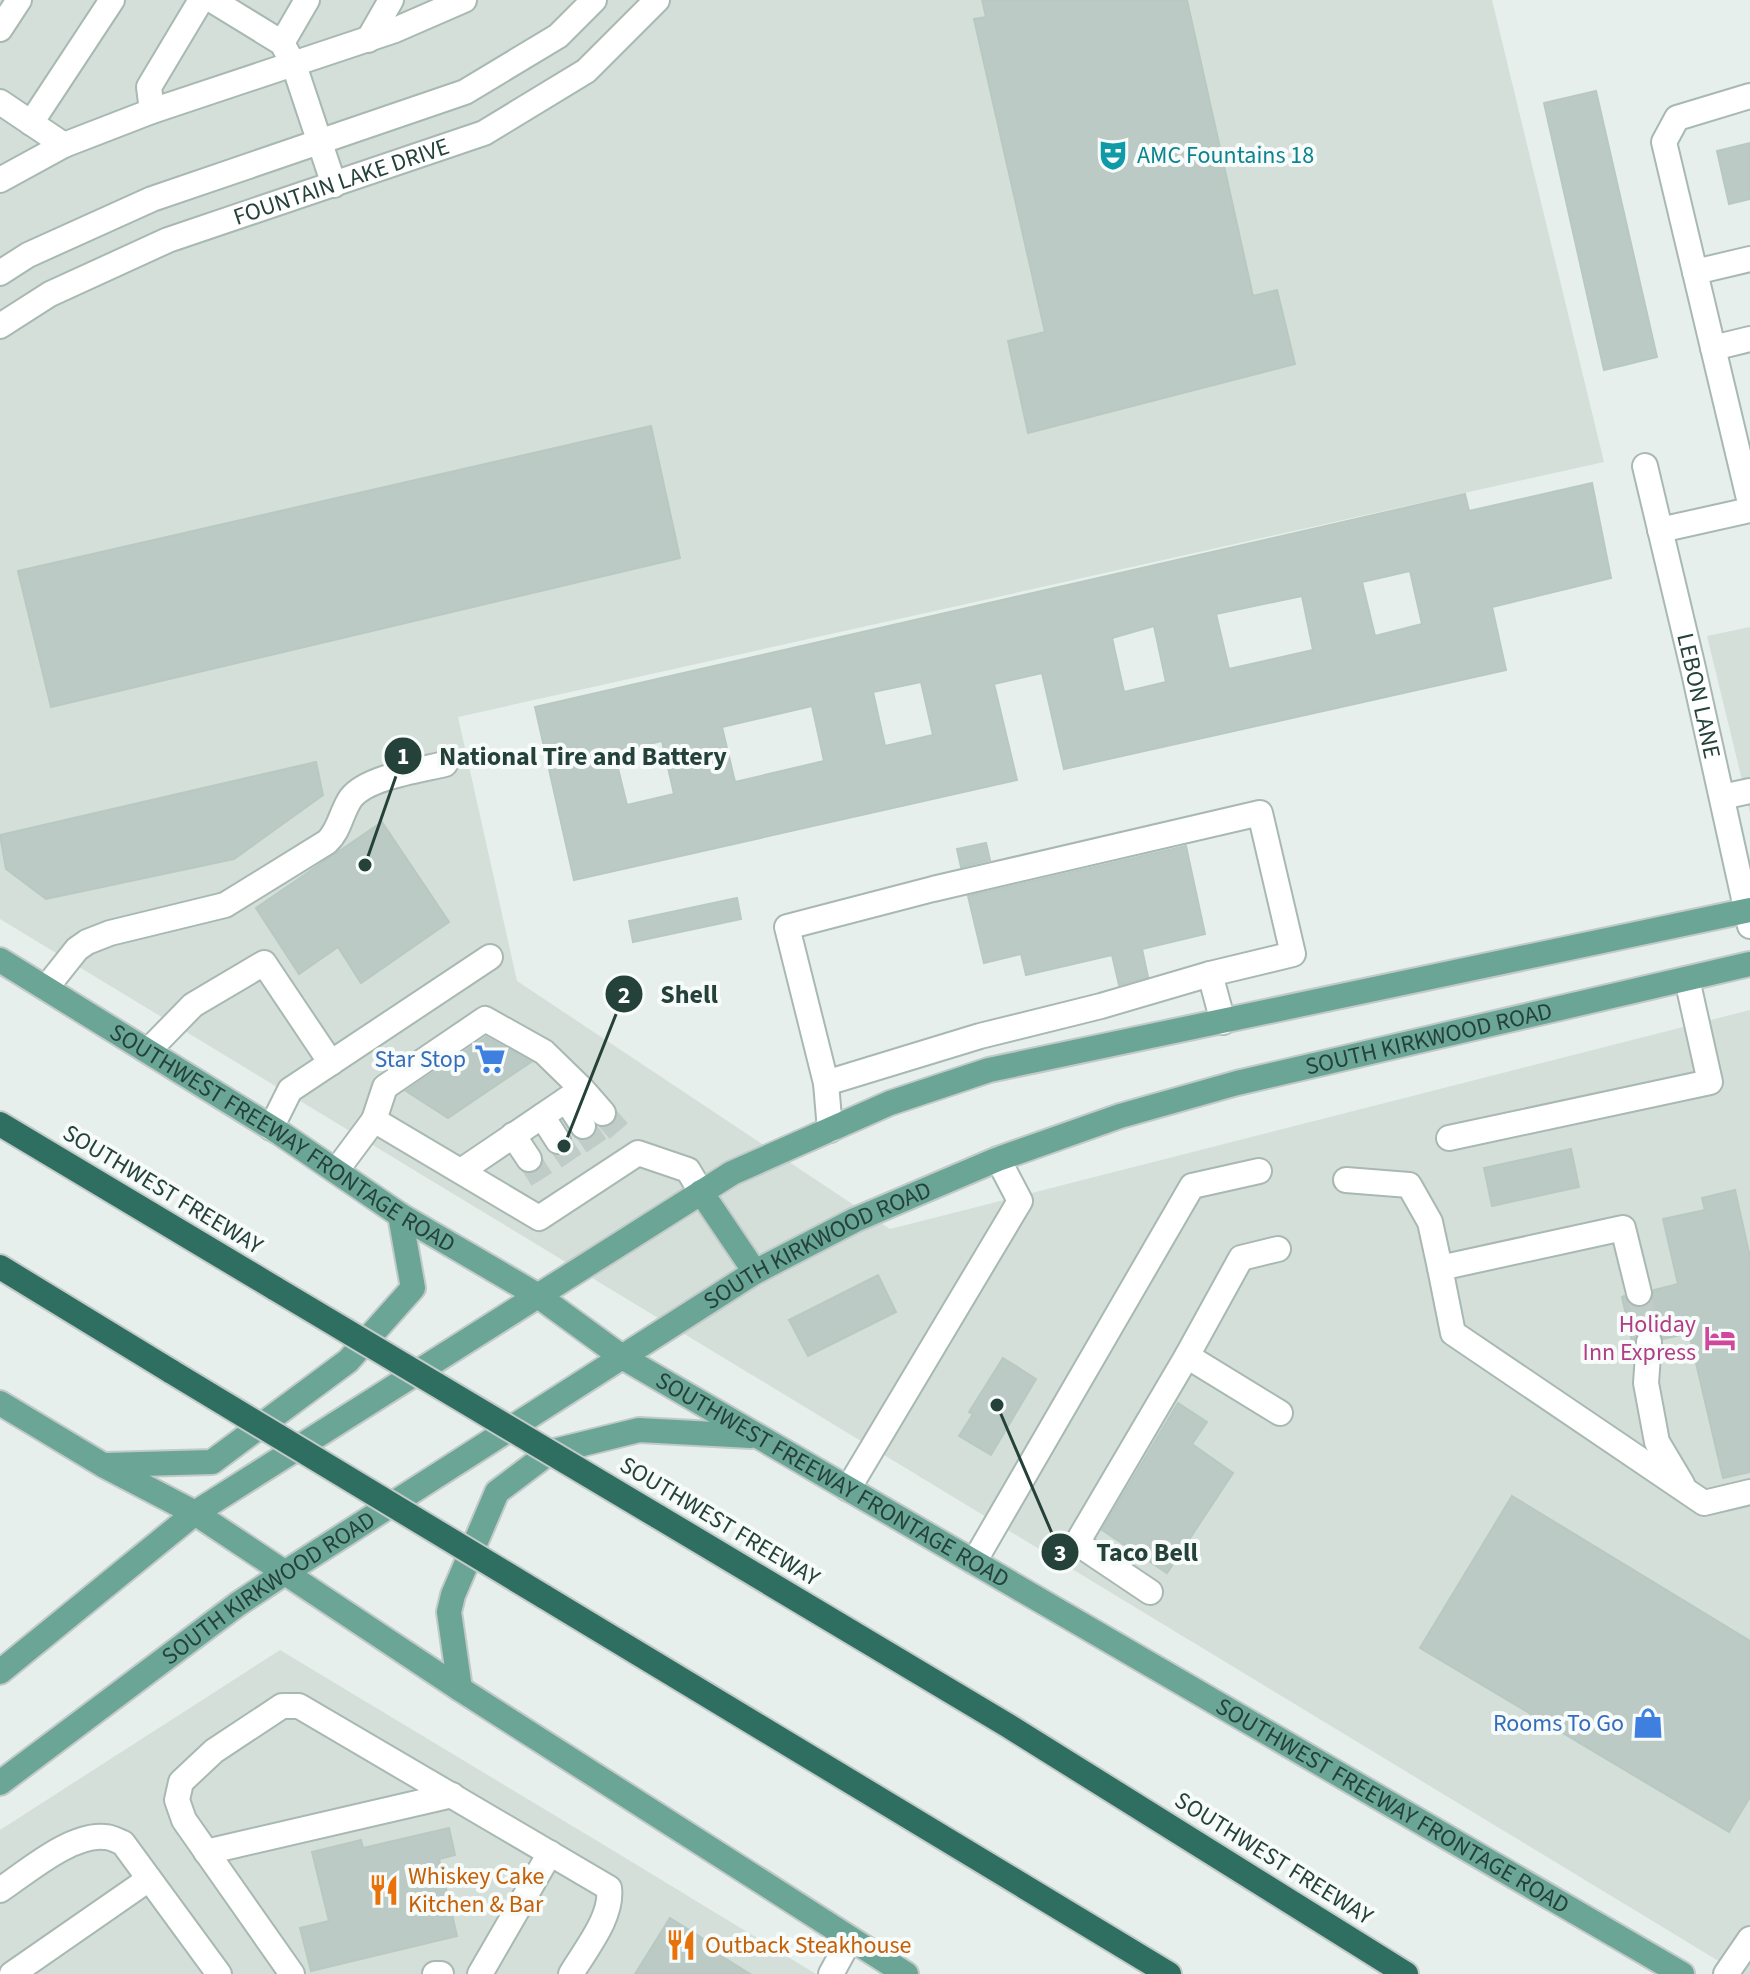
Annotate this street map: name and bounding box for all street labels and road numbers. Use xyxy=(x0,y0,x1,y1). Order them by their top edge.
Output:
street label: FOUNTAIN LAKE DRIVE xyxy=(229,129,454,235)
street label: LEBON LANE xyxy=(1667,630,1729,762)
street label: SOUTH KIRKWOOD ROAD xyxy=(1302,993,1556,1085)
street label: SOUTHWEST FREEWAY FRONTAGE ROAD xyxy=(104,1019,462,1257)
street label: SOUTHWEST FREEWAY xyxy=(58,1118,268,1260)
street label: SOUTH KIRKWOOD ROAD xyxy=(697,1172,937,1319)
street label: SOUTHWEST FREEWAY FRONTAGE ROAD xyxy=(651,1367,1015,1593)
street label: SOUTHWEST FREEWAY xyxy=(615,1450,825,1592)
street label: SOUTH KIRKWOOD ROAD xyxy=(154,1502,382,1674)
street label: SOUTHWEST FREEWAY FRONTAGE ROAD xyxy=(1211,1693,1575,1919)
street label: SOUTHWEST FREEWAY xyxy=(1170,1785,1378,1931)

